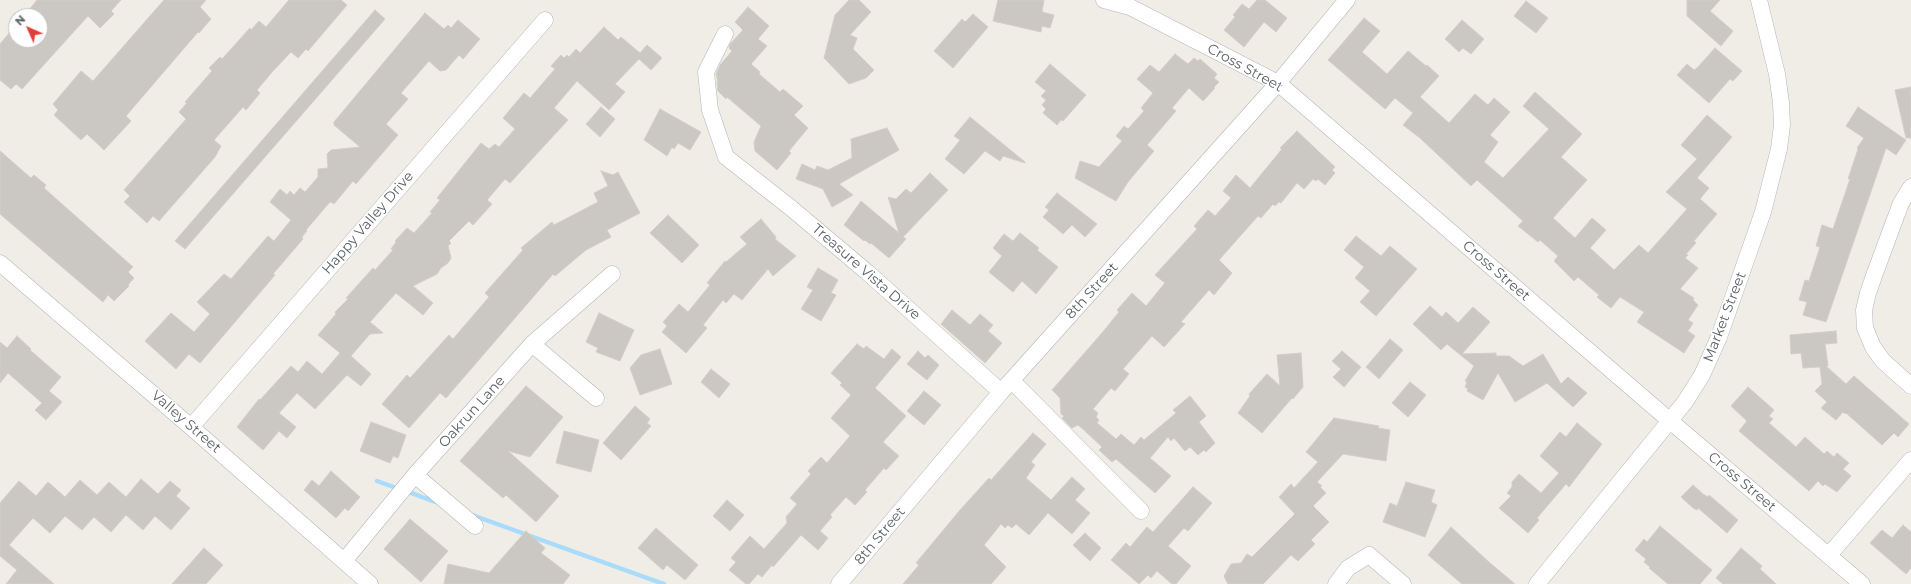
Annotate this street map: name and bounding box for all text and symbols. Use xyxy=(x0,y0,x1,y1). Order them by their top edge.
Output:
north arrow xyxy=(8,8,48,48)
text: N xyxy=(12,12,28,28)
street label: Cross Street xyxy=(1204,40,1286,96)
street label: Happy Valley Drive xyxy=(319,168,417,278)
street label: Treasure Vista Drive xyxy=(809,220,923,324)
street label: Cross Street xyxy=(1459,237,1533,305)
street label: 8th Street xyxy=(1062,259,1122,323)
street label: Market Street xyxy=(1700,269,1750,365)
street label: Oakrun Lane xyxy=(435,373,509,451)
street label: Valley Street xyxy=(148,387,224,457)
street label: Cross Street xyxy=(1705,449,1779,515)
street label: 8th Street xyxy=(851,504,909,568)

